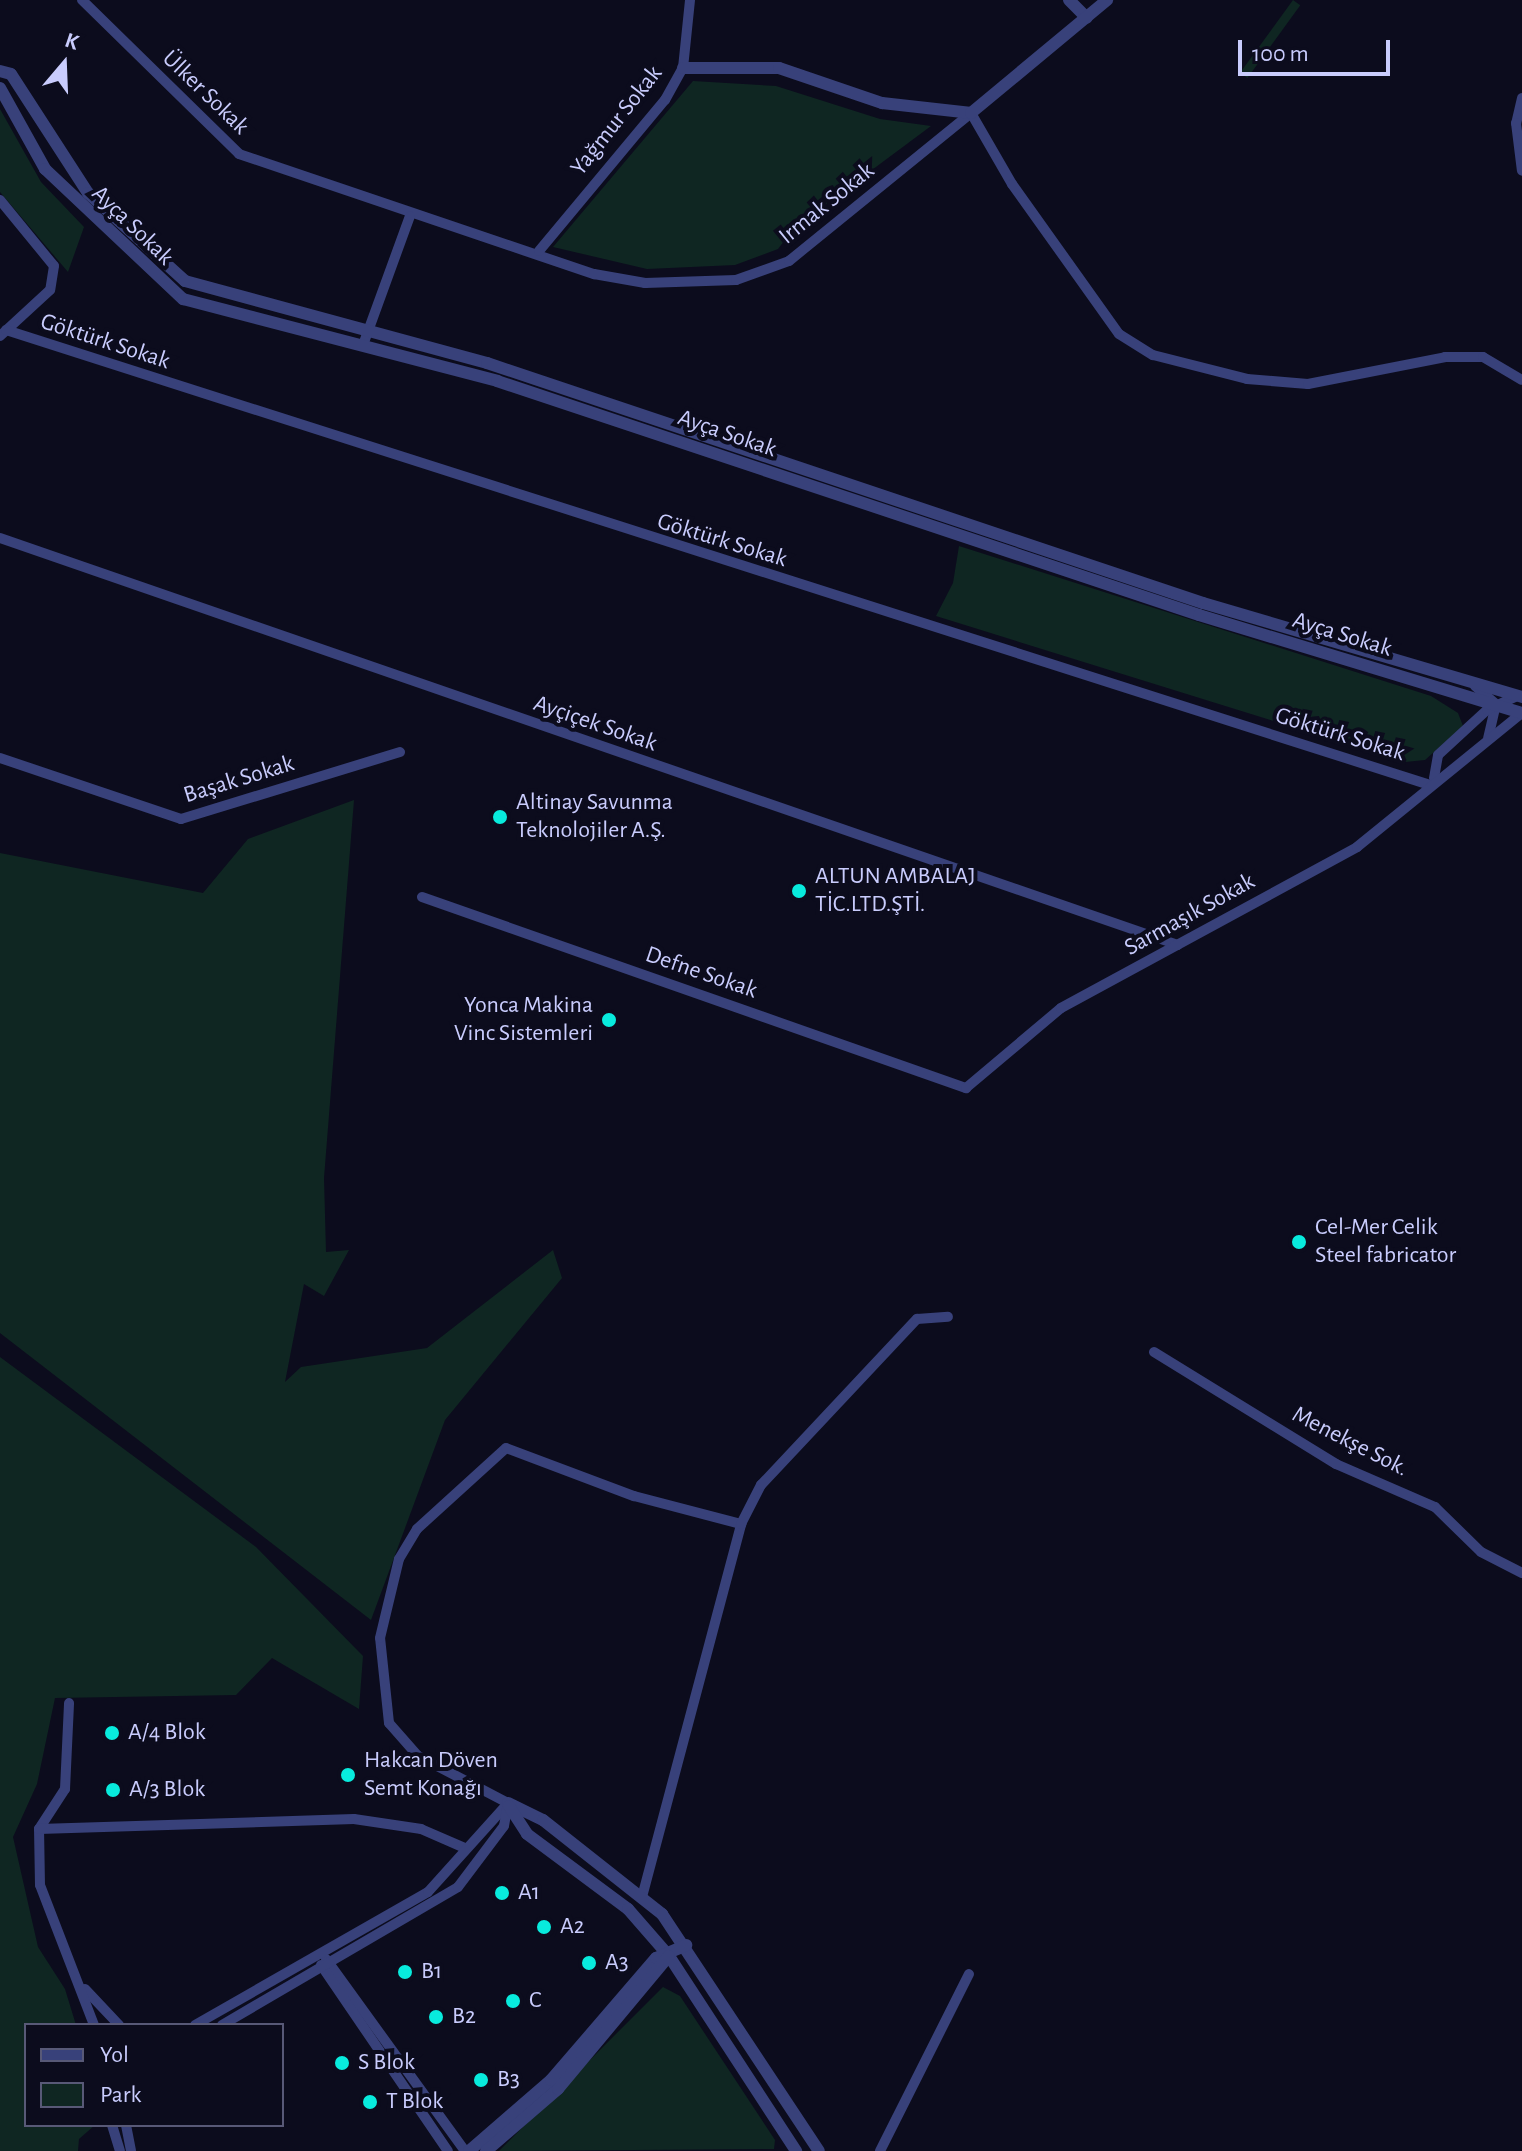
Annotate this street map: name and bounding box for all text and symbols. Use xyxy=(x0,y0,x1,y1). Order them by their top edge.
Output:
north arrow xyxy=(24,24,104,104)
scale bar xyxy=(1242,24,1394,74)
text: K xyxy=(62,29,81,54)
text: 100 m xyxy=(1252,42,1309,66)
street label: Ülker Sokak xyxy=(156,45,254,141)
street label: Yağmur Sokak xyxy=(565,60,669,182)
street label: Irmak Sokak xyxy=(774,157,880,251)
street label: Ayça Sokak xyxy=(85,180,179,272)
street label: Göktürk Sokak xyxy=(37,308,173,376)
street label: Ayça Sokak xyxy=(674,404,780,464)
street label: Göktürk Sokak xyxy=(654,508,790,574)
street label: Ayça Sokak xyxy=(1289,606,1395,664)
street label: Ayçiçek Sokak xyxy=(529,689,661,759)
street label: Göktürk Sokak xyxy=(1272,702,1408,768)
street label: Başak Sokak xyxy=(180,750,298,810)
place label: Altinay Savunma Teknolojiler A.Ş. xyxy=(516,789,673,845)
marker: Altinay Savunma Teknolojiler A.Ş. xyxy=(491,808,509,826)
place label: ALTUN AMBALAJ TİC.LTD.ŞTİ. xyxy=(815,863,976,919)
street label: Sarmaşık Sokak xyxy=(1120,867,1260,963)
marker: ALTUN AMBALAJ TİC.LTD.ŞTİ. xyxy=(790,882,808,900)
street label: Defne Sokak xyxy=(641,940,761,1006)
place label: Yonca Makina Vinc Sistemleri xyxy=(454,992,593,1048)
marker: Yonca Makina Vinc Sistemleri xyxy=(600,1011,618,1029)
place label: Cel-Mer Celik Steel fabricator xyxy=(1315,1214,1456,1270)
marker: Cel-Mer Celik Steel fabricator xyxy=(1290,1233,1308,1251)
street label: Menekşe Sok. xyxy=(1287,1400,1413,1484)
place label: A/4 Blok xyxy=(128,1719,206,1747)
marker: A/4 Blok xyxy=(103,1724,121,1742)
place label: Hakcan Döven Semt Konağı xyxy=(364,1747,498,1803)
marker: Hakcan Döven Semt Konağı xyxy=(339,1766,357,1784)
place label: A/3 Blok xyxy=(129,1776,205,1804)
marker: A/3 Blok xyxy=(104,1781,122,1799)
place label: A1 xyxy=(518,1879,540,1907)
marker: A1 xyxy=(493,1884,511,1902)
place label: A2 xyxy=(560,1913,585,1941)
marker: A2 xyxy=(535,1918,553,1936)
place label: A3 xyxy=(605,1949,629,1977)
marker: A3 xyxy=(580,1954,598,1972)
place label: B1 xyxy=(421,1958,442,1986)
marker: B1 xyxy=(396,1963,414,1981)
place label: C xyxy=(529,1987,541,2015)
marker: C xyxy=(504,1992,522,2010)
place label: B2 xyxy=(452,2003,476,2031)
marker: B2 xyxy=(427,2008,445,2026)
legend xyxy=(24,2023,284,2127)
text: Yol xyxy=(100,2043,129,2067)
place label: S Blok xyxy=(358,2049,415,2077)
marker: S Blok xyxy=(333,2054,351,2072)
place label: B3 xyxy=(497,2066,520,2094)
marker: B3 xyxy=(472,2071,490,2089)
text: Park xyxy=(100,2083,141,2107)
place label: T Blok xyxy=(386,2088,443,2116)
marker: T Blok xyxy=(361,2093,379,2111)

